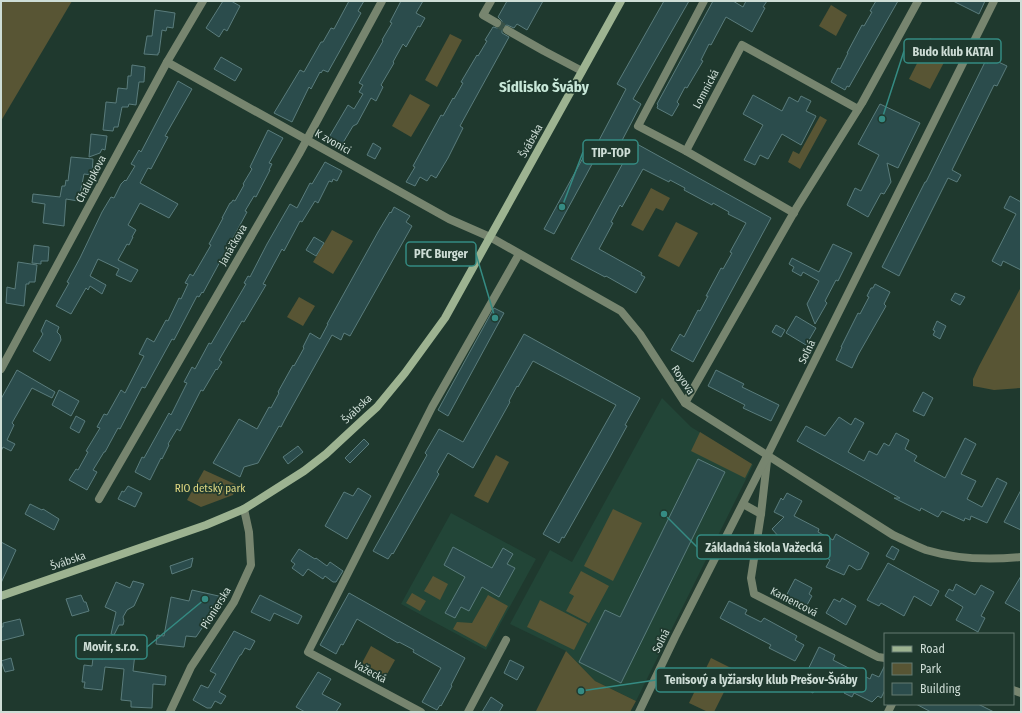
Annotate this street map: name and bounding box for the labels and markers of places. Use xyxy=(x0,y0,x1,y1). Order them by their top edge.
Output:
callout: Budo klub KATAI xyxy=(904,39,1001,63)
callout: TIP-TOP xyxy=(583,140,638,164)
callout: PFC Burger xyxy=(406,242,476,266)
callout: Základná škola Važecká xyxy=(697,535,830,559)
callout: Movir, s.r.o. xyxy=(76,635,147,659)
callout: Tenisový a lyžiarsky klub Prešov-Šváby xyxy=(656,668,866,692)

